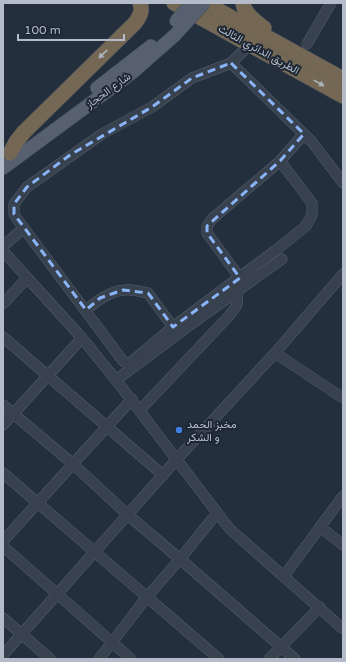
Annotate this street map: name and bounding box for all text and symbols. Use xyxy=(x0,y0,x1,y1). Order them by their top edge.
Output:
scale bar xyxy=(18,16,124,42)
street label: الطريق الدائري الثالث xyxy=(214,22,302,80)
text: 100 m xyxy=(24,23,61,37)
one-way arrow xyxy=(98,49,108,59)
street label: شارع الحجاز xyxy=(82,70,134,112)
one-way arrow xyxy=(313,79,324,86)
place label: مخبز الحمد و الشكر xyxy=(186,418,237,444)
marker: مخبز الحمد و الشكر xyxy=(174,425,184,435)

